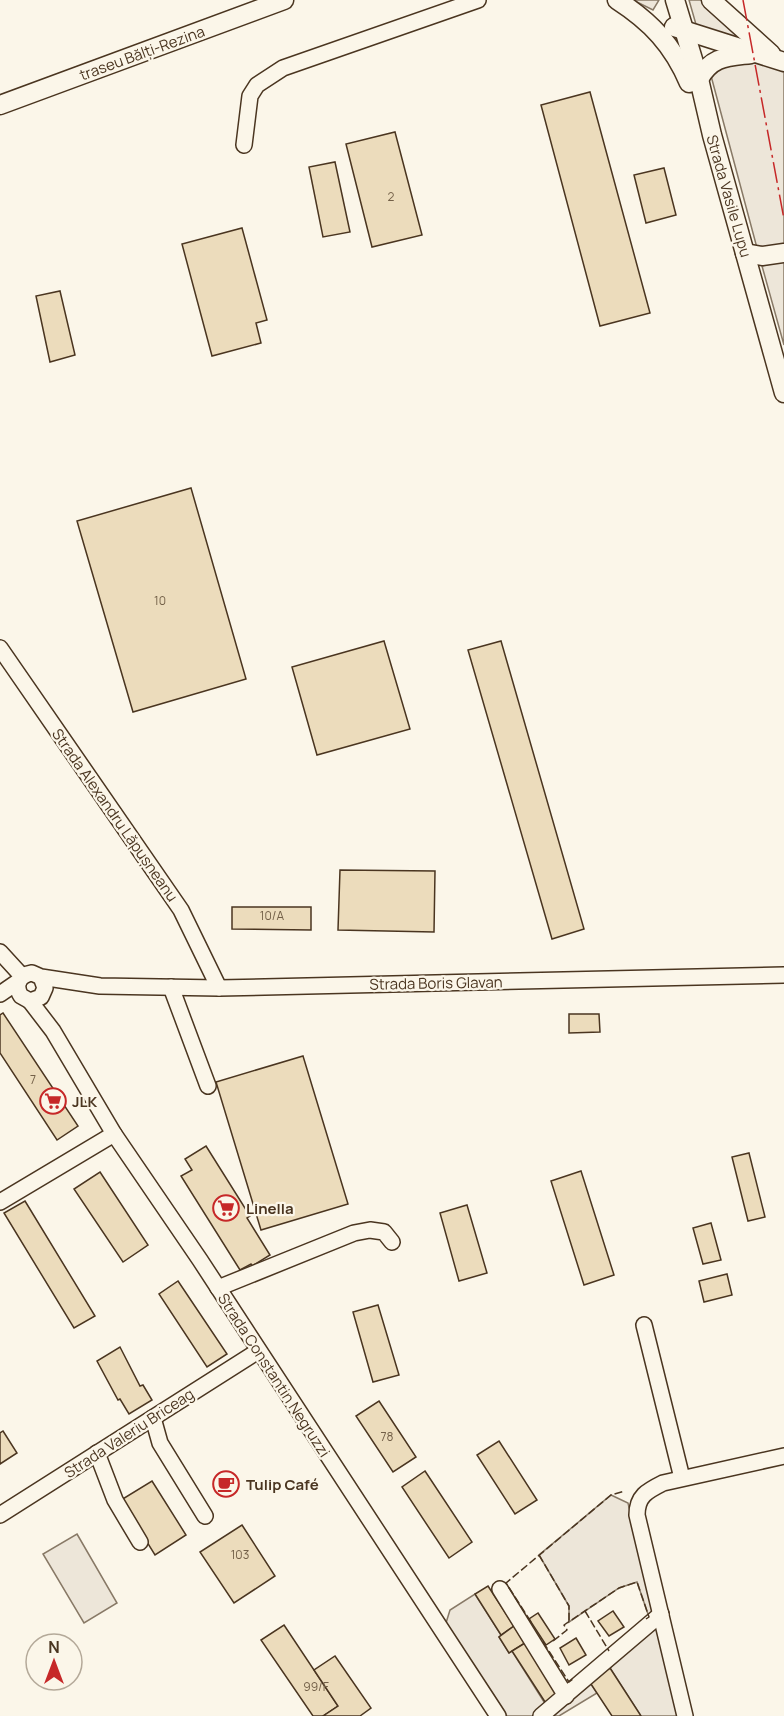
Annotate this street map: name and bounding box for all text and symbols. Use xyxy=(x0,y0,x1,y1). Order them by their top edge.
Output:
street label: traseu Bălți-Rezina xyxy=(76,21,208,85)
street label: Strada Vasile Lupu xyxy=(701,132,757,260)
house number: 2 xyxy=(388,188,395,205)
house number: 10 xyxy=(154,592,166,609)
street label: Strada Alexandru Lăpușneanu xyxy=(47,724,183,906)
house number: 10/A xyxy=(260,907,285,924)
street label: Strada Boris Glavan xyxy=(369,971,503,995)
house number: 7 xyxy=(30,1071,36,1088)
supermarket icon: JLK xyxy=(38,1086,68,1116)
place label: JLK xyxy=(72,1091,98,1112)
supermarket icon: Linella xyxy=(211,1193,241,1223)
place label: Linella xyxy=(246,1198,294,1219)
street label: Strada Constantin Negruzzi xyxy=(213,1289,335,1461)
street label: Strada Valeriu Briceag xyxy=(60,1383,198,1483)
house number: 78 xyxy=(381,1428,394,1445)
cafe icon: Tulip Café xyxy=(211,1469,241,1499)
place label: Tulip Café xyxy=(246,1474,319,1495)
house number: 103 xyxy=(231,1546,249,1563)
north arrow xyxy=(24,1632,84,1692)
text: N xyxy=(48,1636,60,1658)
house number: 99/F xyxy=(303,1678,329,1695)

